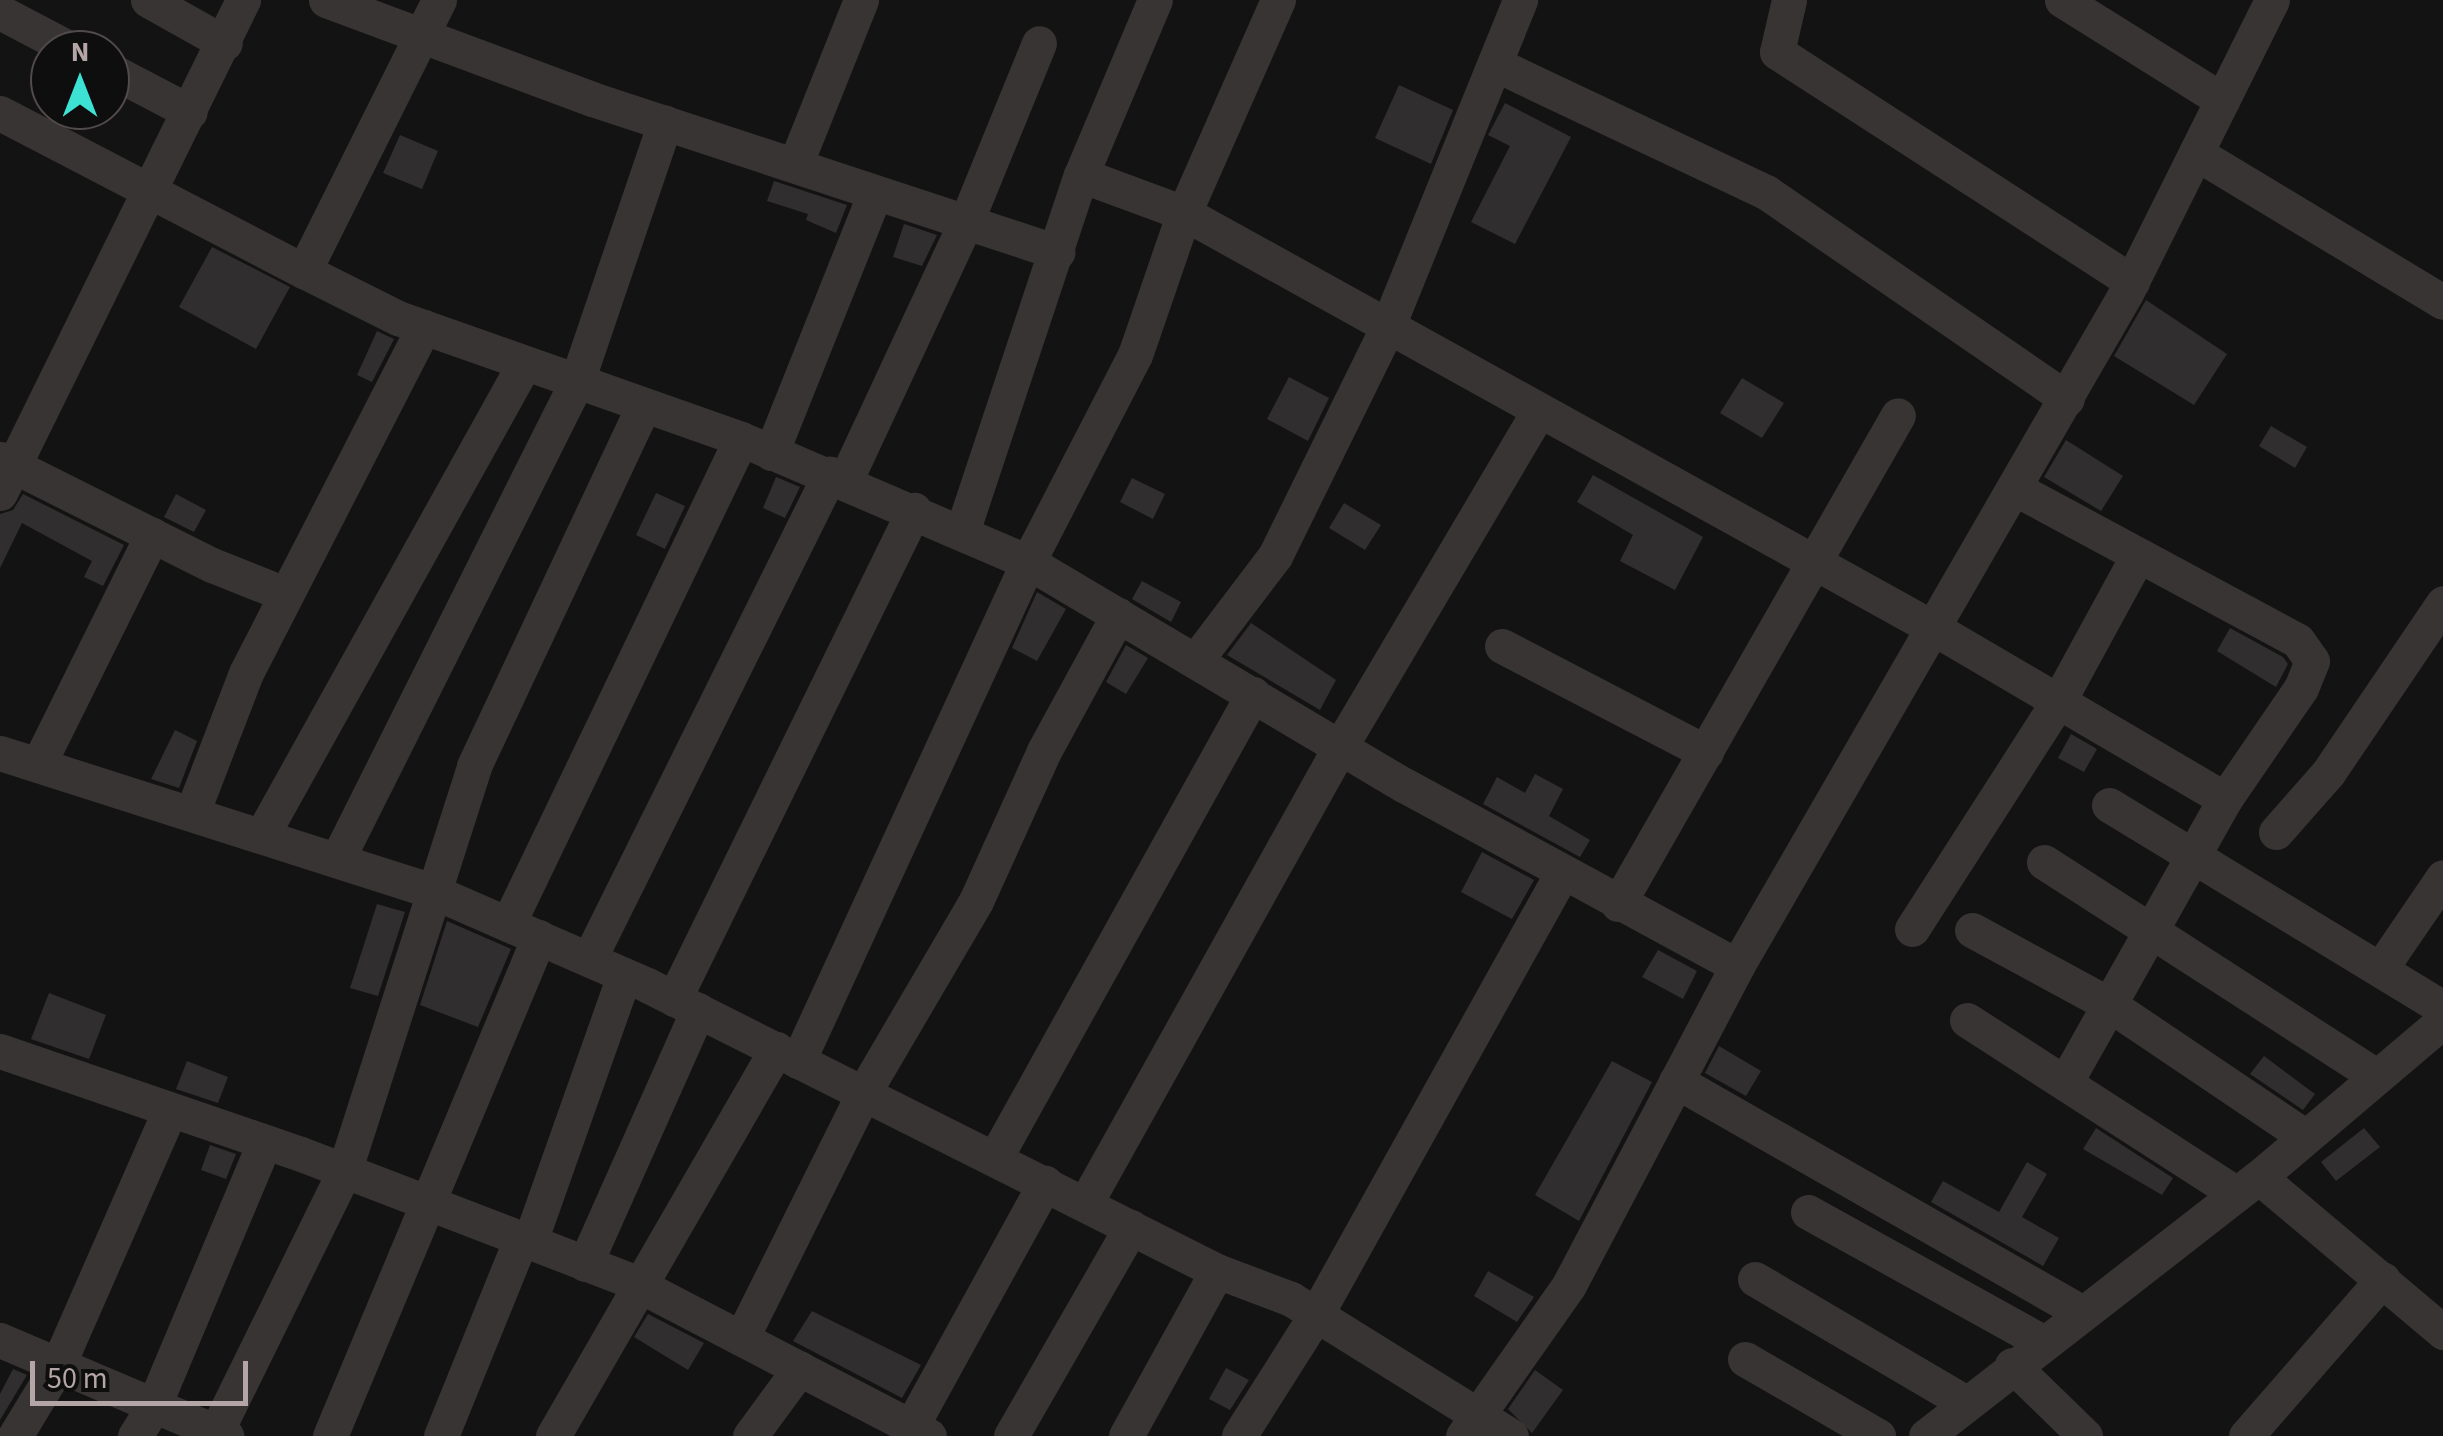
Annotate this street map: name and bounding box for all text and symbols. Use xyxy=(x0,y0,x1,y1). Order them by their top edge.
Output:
north arrow xyxy=(30,30,130,130)
text: N xyxy=(71,32,89,72)
scale bar xyxy=(35,1341,252,1403)
text: 50 m xyxy=(47,1357,108,1400)

